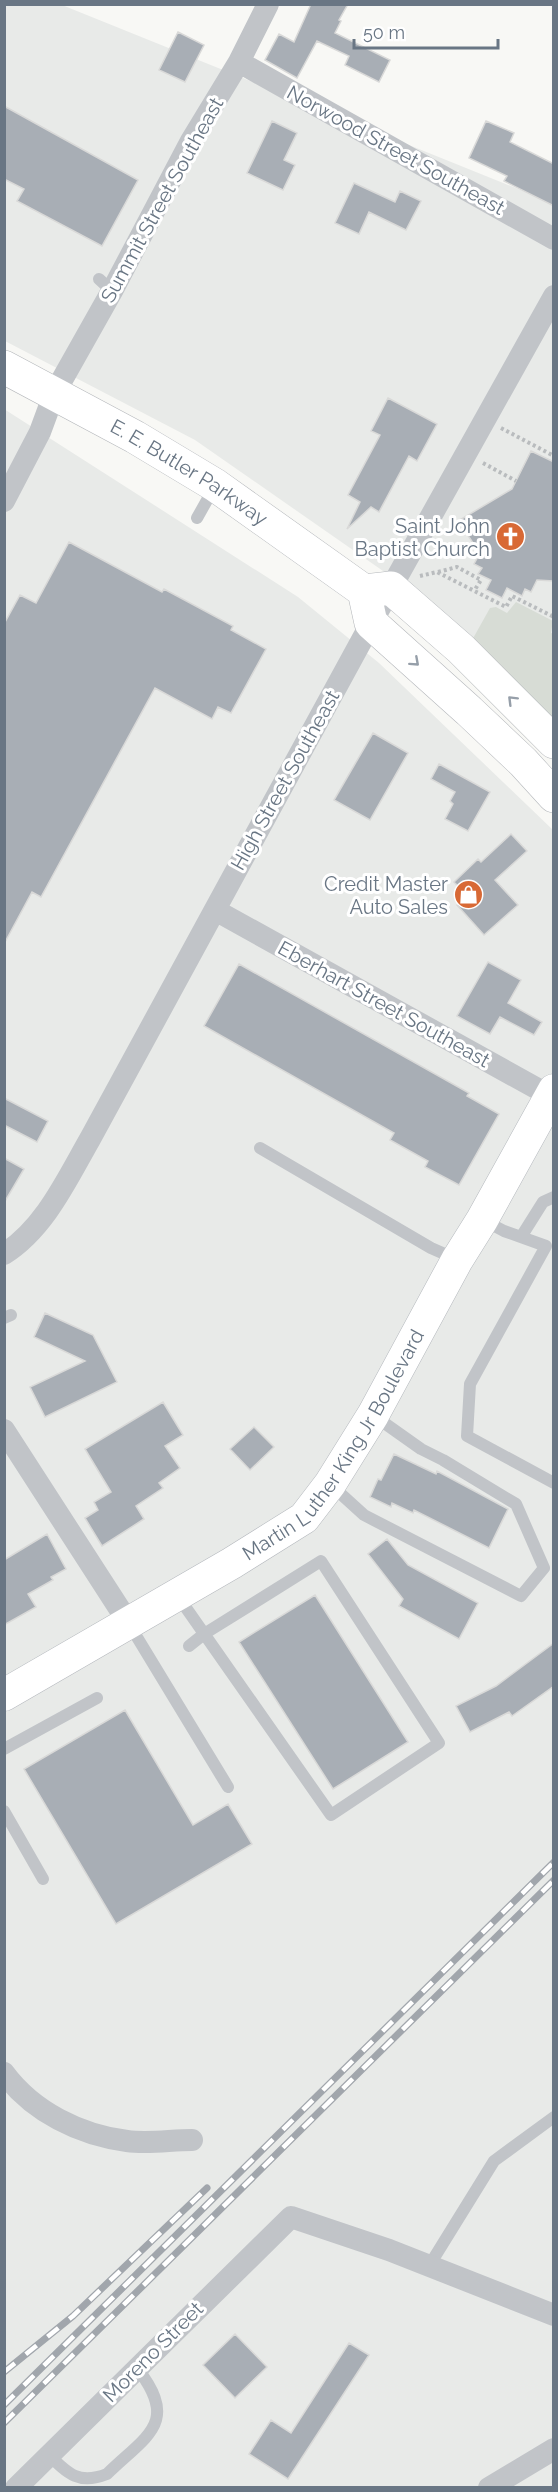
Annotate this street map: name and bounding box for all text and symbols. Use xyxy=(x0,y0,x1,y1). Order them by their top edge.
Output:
scale bar xyxy=(354,12,498,50)
text: 50 m xyxy=(363,22,405,43)
street label: Norwood Street Southeast xyxy=(283,80,509,220)
street label: Summit Street Southeast xyxy=(96,93,229,307)
street label: E. E. Butler Parkway xyxy=(106,414,272,531)
place label: Saint John Baptist Church xyxy=(354,514,490,561)
church icon: Saint John Baptist Church xyxy=(495,521,527,553)
one-way arrow xyxy=(408,655,419,666)
street label: High Street Southeast xyxy=(226,686,345,874)
one-way arrow xyxy=(509,697,520,708)
place label: Credit Master Auto Sales xyxy=(324,872,448,919)
shop icon: Credit Master Auto Sales xyxy=(453,879,485,911)
street label: Eberhart Street Southeast xyxy=(274,936,494,1072)
street label: Martin Luther King Jr Boulevard xyxy=(238,1325,429,1566)
street label: Moreno Street xyxy=(98,2297,208,2407)

